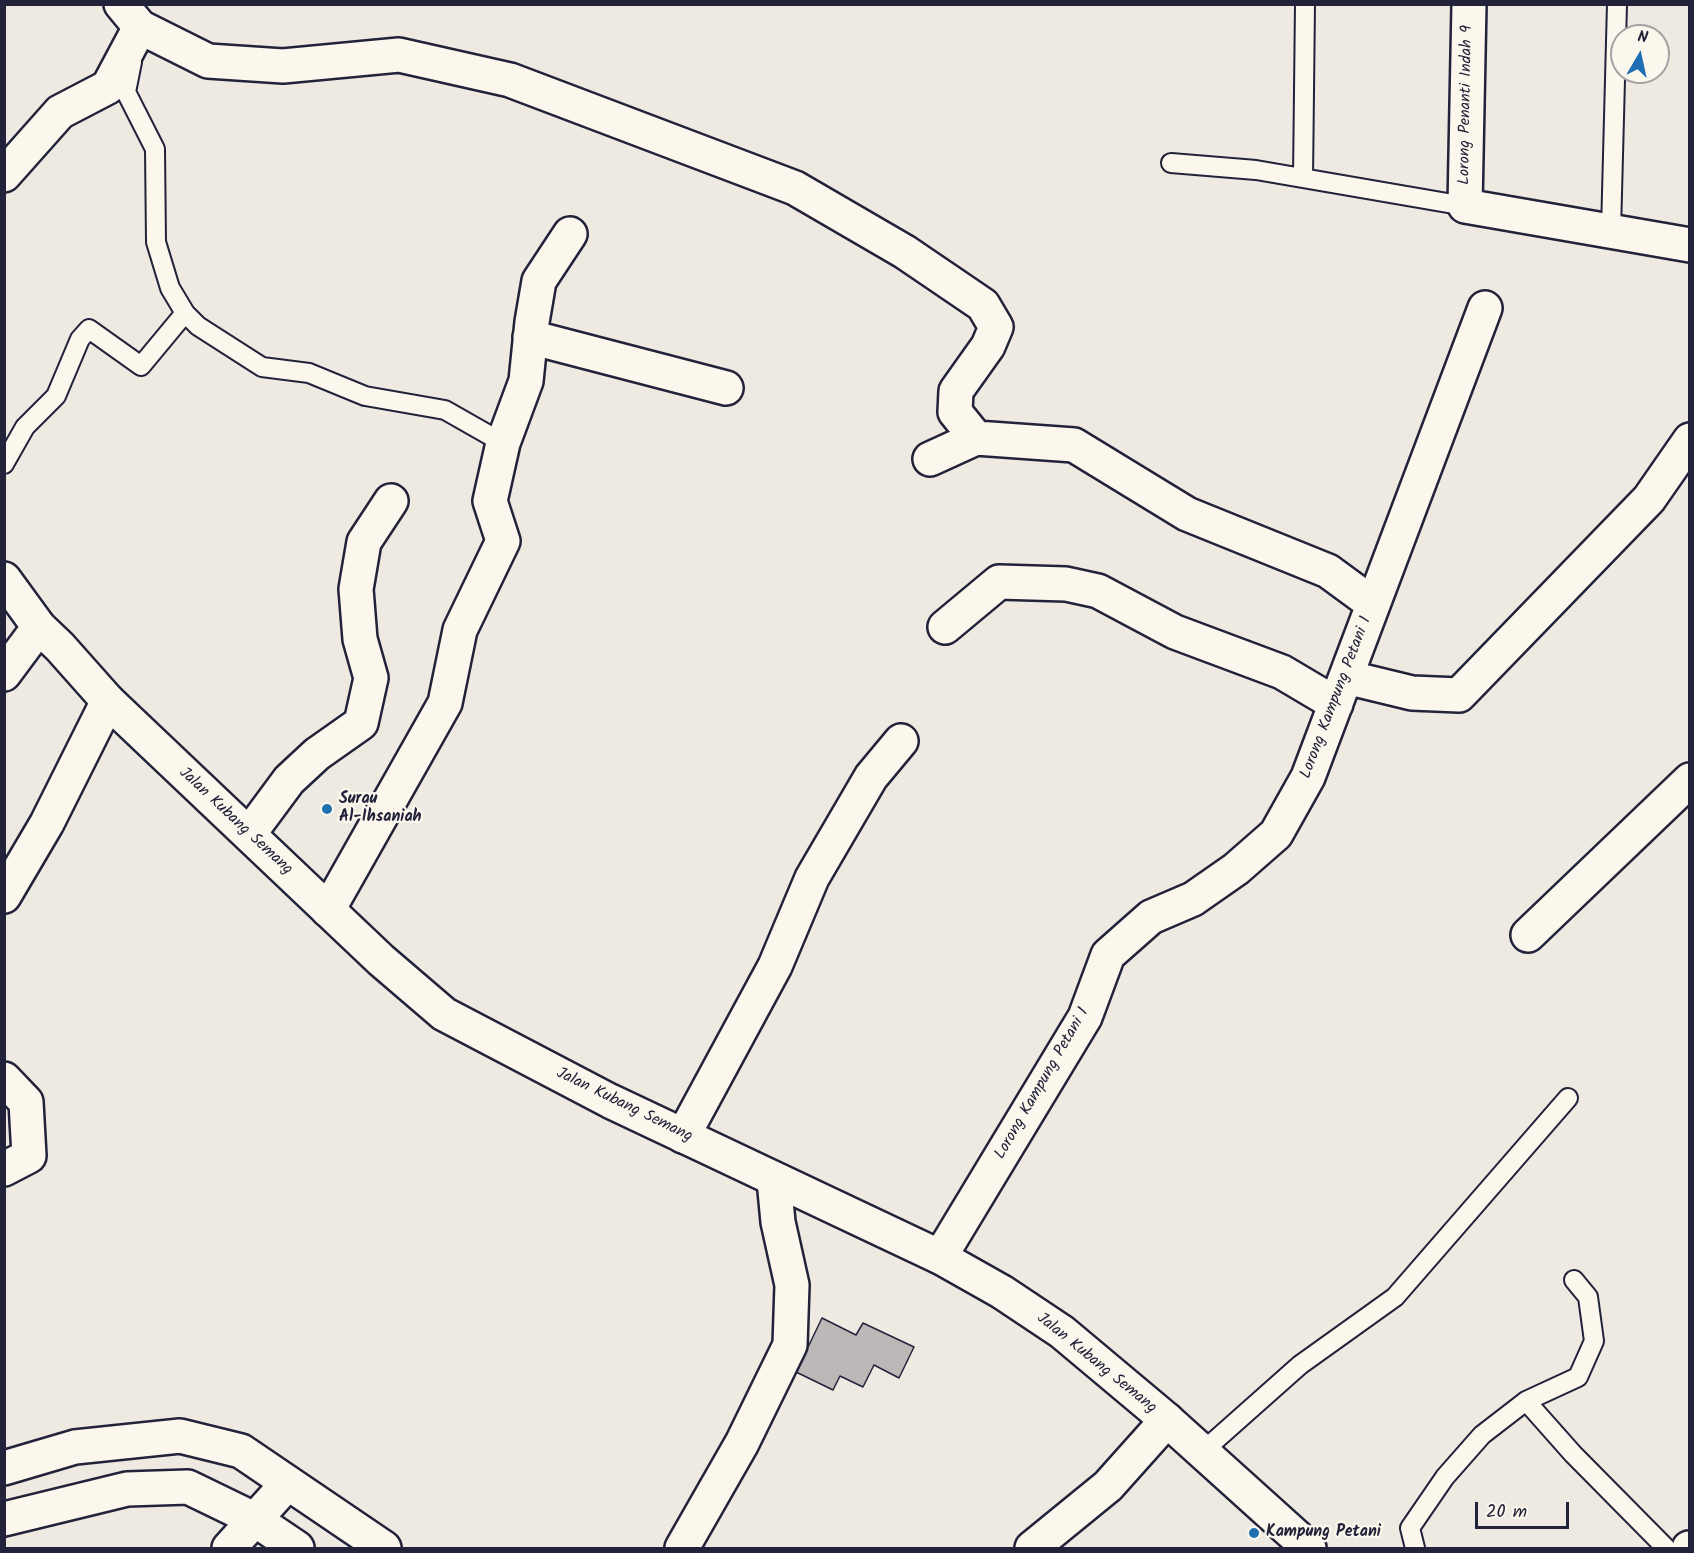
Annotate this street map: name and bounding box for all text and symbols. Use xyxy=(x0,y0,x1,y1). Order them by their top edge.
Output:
north arrow xyxy=(1610,24,1670,84)
street label: Lorong Penanti Indah 9 xyxy=(1456,25,1478,185)
text: N xyxy=(1636,25,1650,51)
street label: Lorong Kampung Petani 1 xyxy=(1297,614,1377,782)
street label: Jalan Kubang Semang xyxy=(174,764,296,880)
place label: Surau Al-Ihsaniah xyxy=(339,790,422,828)
marker: Surau Al-Ihsaniah xyxy=(320,802,334,816)
street label: Lorong Kampung Petani 1 xyxy=(992,1005,1094,1163)
street label: Jalan Kubang Semang xyxy=(553,1065,695,1147)
street label: Jalan Kubang Semang xyxy=(1032,1310,1160,1418)
scale bar xyxy=(1478,1490,1572,1528)
text: 20 m xyxy=(1486,1498,1527,1527)
place label: Kampung Petani xyxy=(1266,1523,1381,1543)
marker: Kampung Petani xyxy=(1247,1526,1261,1540)

